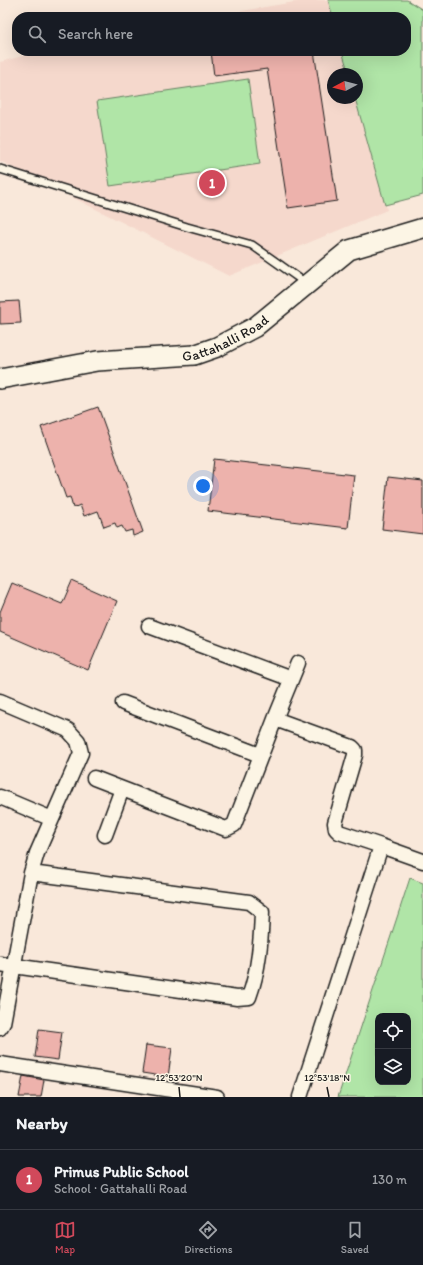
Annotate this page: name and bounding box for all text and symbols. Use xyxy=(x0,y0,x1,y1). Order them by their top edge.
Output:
search box xyxy=(12,12,411,56)
icon: search xyxy=(26,23,48,45)
text: Search here xyxy=(58,25,133,43)
north arrow xyxy=(327,68,363,104)
pin: 1 xyxy=(199,168,225,198)
street label: Gattahalli Road xyxy=(182,311,272,365)
your location xyxy=(193,476,213,496)
map controls xyxy=(375,1013,411,1085)
button: locate xyxy=(375,1013,411,1049)
button: layers xyxy=(375,1049,411,1085)
text: 12°53'20"N xyxy=(155,1071,203,1084)
text: 12°53'18"N xyxy=(304,1071,350,1084)
text: Nearby xyxy=(16,1113,68,1133)
text: Primus Public School xyxy=(54,1163,189,1181)
text: 1 xyxy=(26,1172,32,1187)
text: 130 m xyxy=(372,1172,407,1187)
text: School · Gattahalli Road xyxy=(54,1181,187,1196)
tab: Map xyxy=(54,1219,76,1256)
tab: Directions xyxy=(184,1219,233,1256)
tab: Saved xyxy=(341,1219,369,1256)

